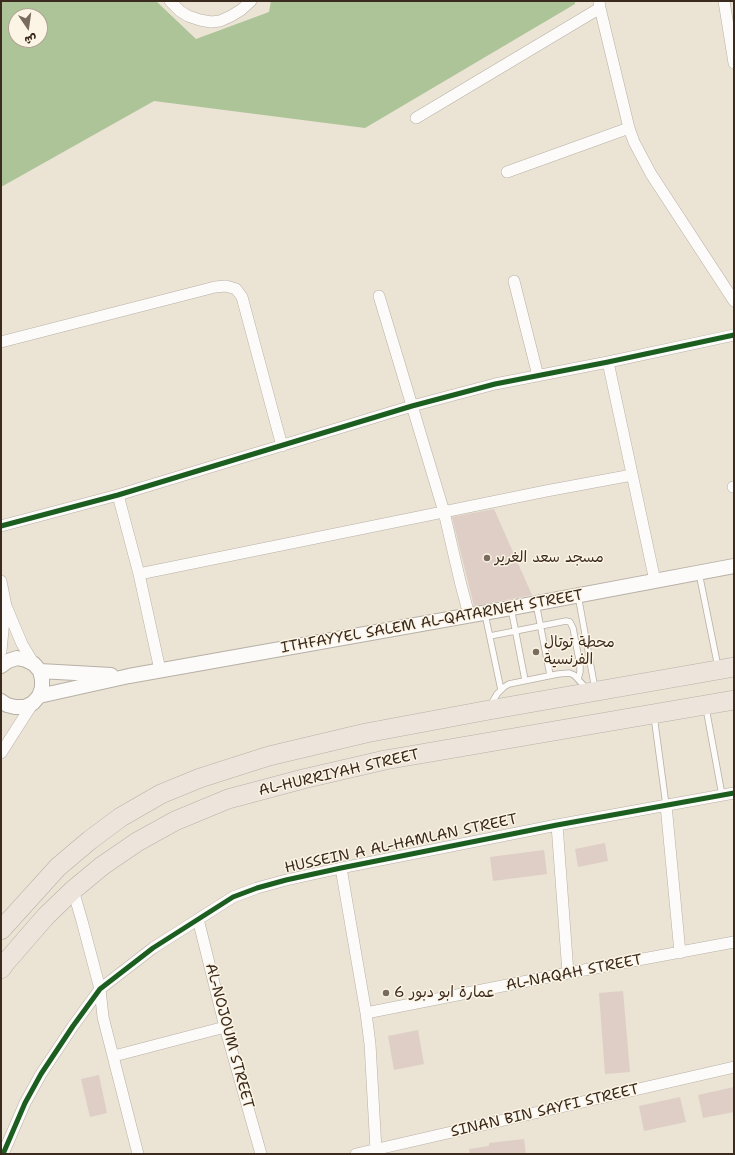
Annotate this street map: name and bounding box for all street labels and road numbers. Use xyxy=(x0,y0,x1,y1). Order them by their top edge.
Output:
street label: ITHFAYYEL SALEM AL-QATARNEH STREET xyxy=(279,587,585,657)
street label: AL-HURRIYAH STREET xyxy=(257,746,421,800)
street label: HUSSEIN A AL-HAMLAN STREET xyxy=(283,811,519,877)
street label: AL-NAQAH STREET xyxy=(504,951,644,995)
street label: AL-NOJOUM STREET xyxy=(201,961,257,1111)
street label: SINAN BIN SAYFI STREET xyxy=(449,1081,641,1141)

